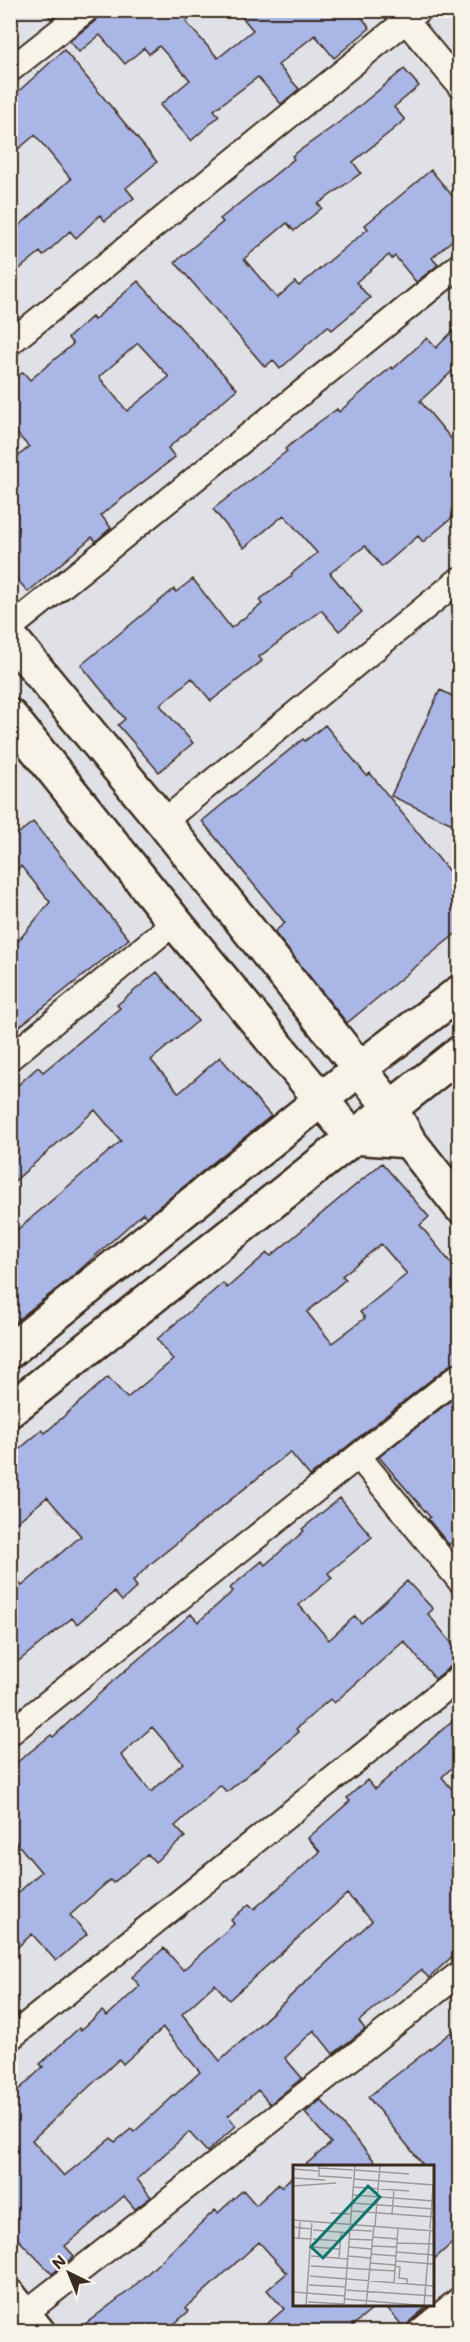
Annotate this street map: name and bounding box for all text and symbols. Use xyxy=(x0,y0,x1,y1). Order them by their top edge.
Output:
inset map xyxy=(293,2165,434,2306)
north arrow xyxy=(39,2243,99,2303)
text: N xyxy=(47,2250,70,2273)

